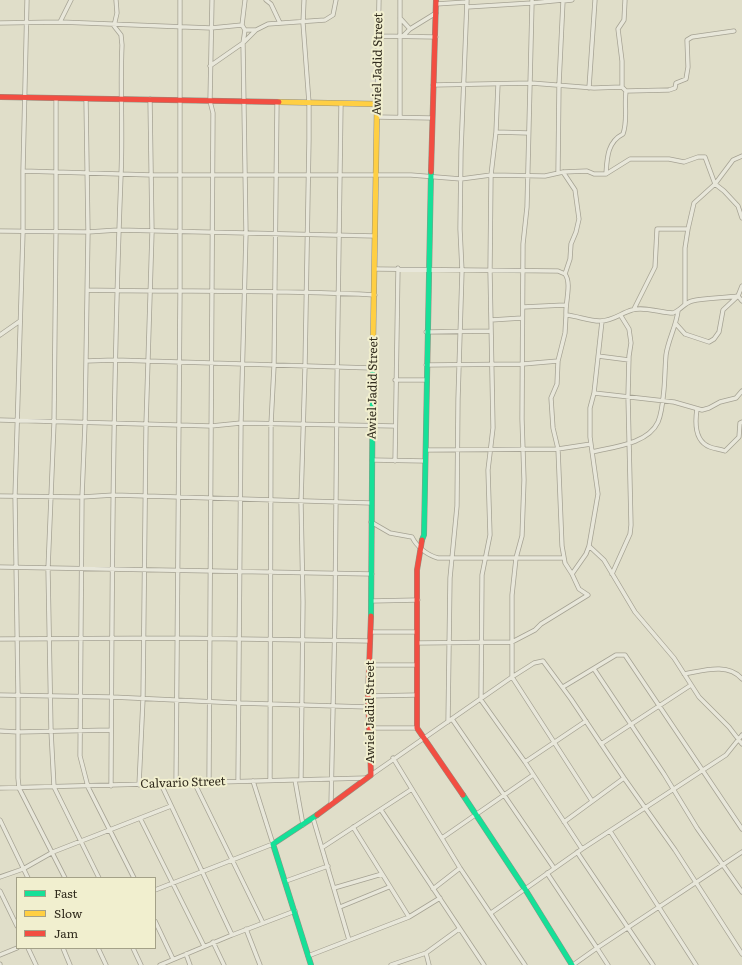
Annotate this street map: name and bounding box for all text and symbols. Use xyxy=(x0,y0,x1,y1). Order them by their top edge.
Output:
street label: Awiel Jadid Street xyxy=(370,12,386,116)
street label: Awiel Jadid Street xyxy=(365,336,381,440)
street label: Awiel Jadid Street xyxy=(363,661,377,763)
street label: Calvario Street xyxy=(140,774,226,792)
legend xyxy=(16,877,156,949)
text: Fast xyxy=(54,884,77,902)
text: Slow xyxy=(54,904,82,922)
text: Jam xyxy=(54,924,78,942)

